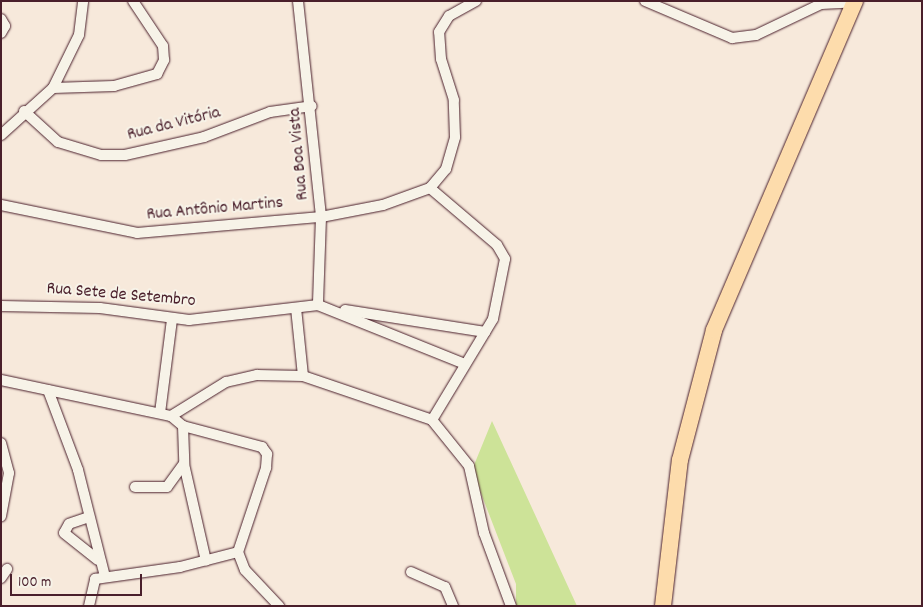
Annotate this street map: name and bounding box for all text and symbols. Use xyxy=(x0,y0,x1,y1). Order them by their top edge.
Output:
street label: Rua da Vitória xyxy=(125,103,223,147)
street label: Rua Boa Vista xyxy=(285,107,315,201)
street label: Rua Antônio Martins xyxy=(146,193,284,227)
street label: Rua Sete de Setembro xyxy=(46,279,196,313)
scale bar xyxy=(12,564,145,596)
text: 100 m xyxy=(18,572,51,594)

